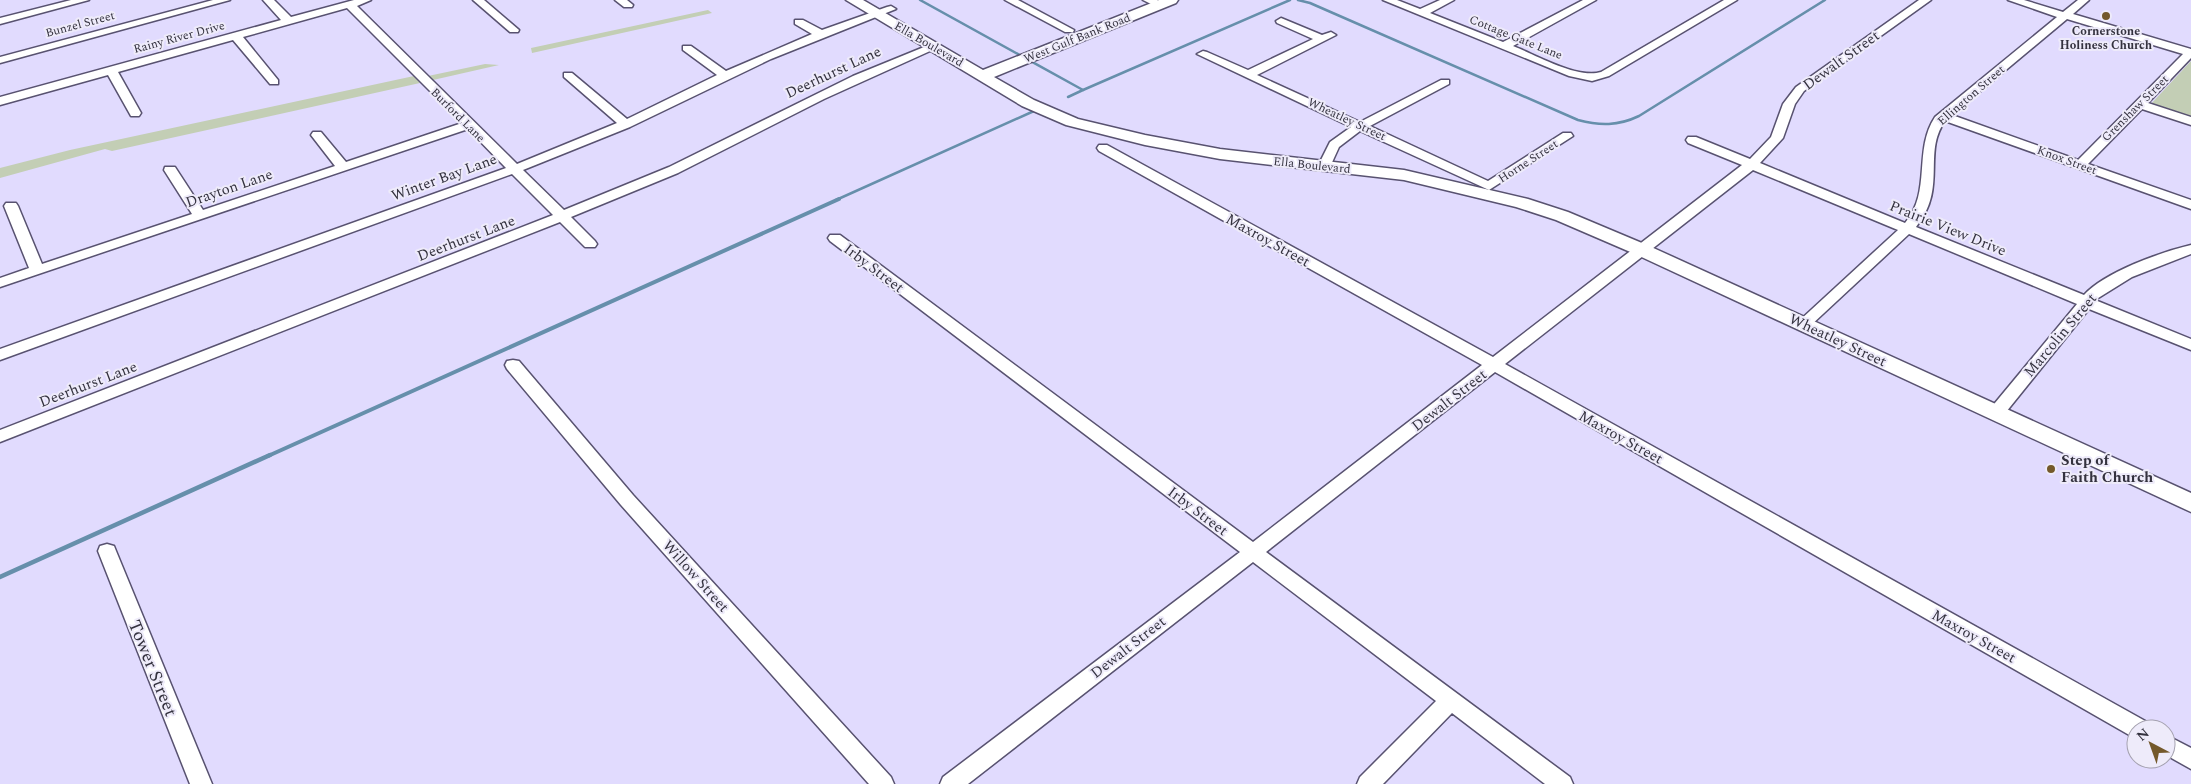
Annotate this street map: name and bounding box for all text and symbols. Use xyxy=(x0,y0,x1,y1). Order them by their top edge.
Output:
street label: Bunzel Street xyxy=(43,6,117,43)
street label: West Gulf Bank Road xyxy=(1021,8,1134,69)
street label: Cottage Gate Lane xyxy=(1466,10,1565,65)
marker: Cornerstone Holiness Church xyxy=(2100,10,2112,22)
street label: Rainy River Drive xyxy=(131,16,227,59)
street label: Ella Boulevard xyxy=(890,17,967,72)
place label: Cornerstone Holiness Church xyxy=(2060,22,2153,55)
street label: Dewalt Street xyxy=(1798,25,1885,96)
street label: Deerhurst Lane xyxy=(781,40,885,105)
street label: Ellington Street xyxy=(1933,61,2009,130)
street label: Grenshaw Street xyxy=(2097,70,2173,146)
street label: Burford Lane xyxy=(426,84,490,147)
street label: Wheatley Street xyxy=(1305,93,1389,146)
street label: Horne Street xyxy=(1494,135,1562,188)
street label: Knox Street xyxy=(2034,141,2099,180)
street label: Winter Bay Lane xyxy=(388,148,500,207)
street label: Ella Boulevard xyxy=(1272,152,1352,179)
street label: Drayton Lane xyxy=(182,163,276,214)
street label: Prairie View Drive xyxy=(1886,195,2010,262)
street label: Maxroy Street xyxy=(1221,208,1314,273)
street label: Deerhurst Lane xyxy=(414,209,519,268)
street label: Irby Street xyxy=(839,238,909,299)
street label: Marcolin Street xyxy=(2018,288,2103,383)
street label: Wheatley Street xyxy=(1785,308,1890,373)
street label: Deerhurst Lane xyxy=(36,355,141,414)
street label: Dewalt Street xyxy=(1407,364,1492,437)
street label: Maxroy Street xyxy=(1574,405,1667,470)
place label: Step of Faith Church xyxy=(2061,449,2153,489)
marker: Step of Faith Church xyxy=(2045,463,2057,475)
street label: Irby Street xyxy=(1163,481,1233,542)
street label: Willow Street xyxy=(657,535,734,618)
street label: Maxroy Street xyxy=(1927,604,2020,669)
street label: Dewalt Street xyxy=(1086,611,1171,684)
street label: Tower Street xyxy=(121,616,184,721)
north arrow xyxy=(2126,719,2176,769)
text: N xyxy=(2132,723,2154,746)

